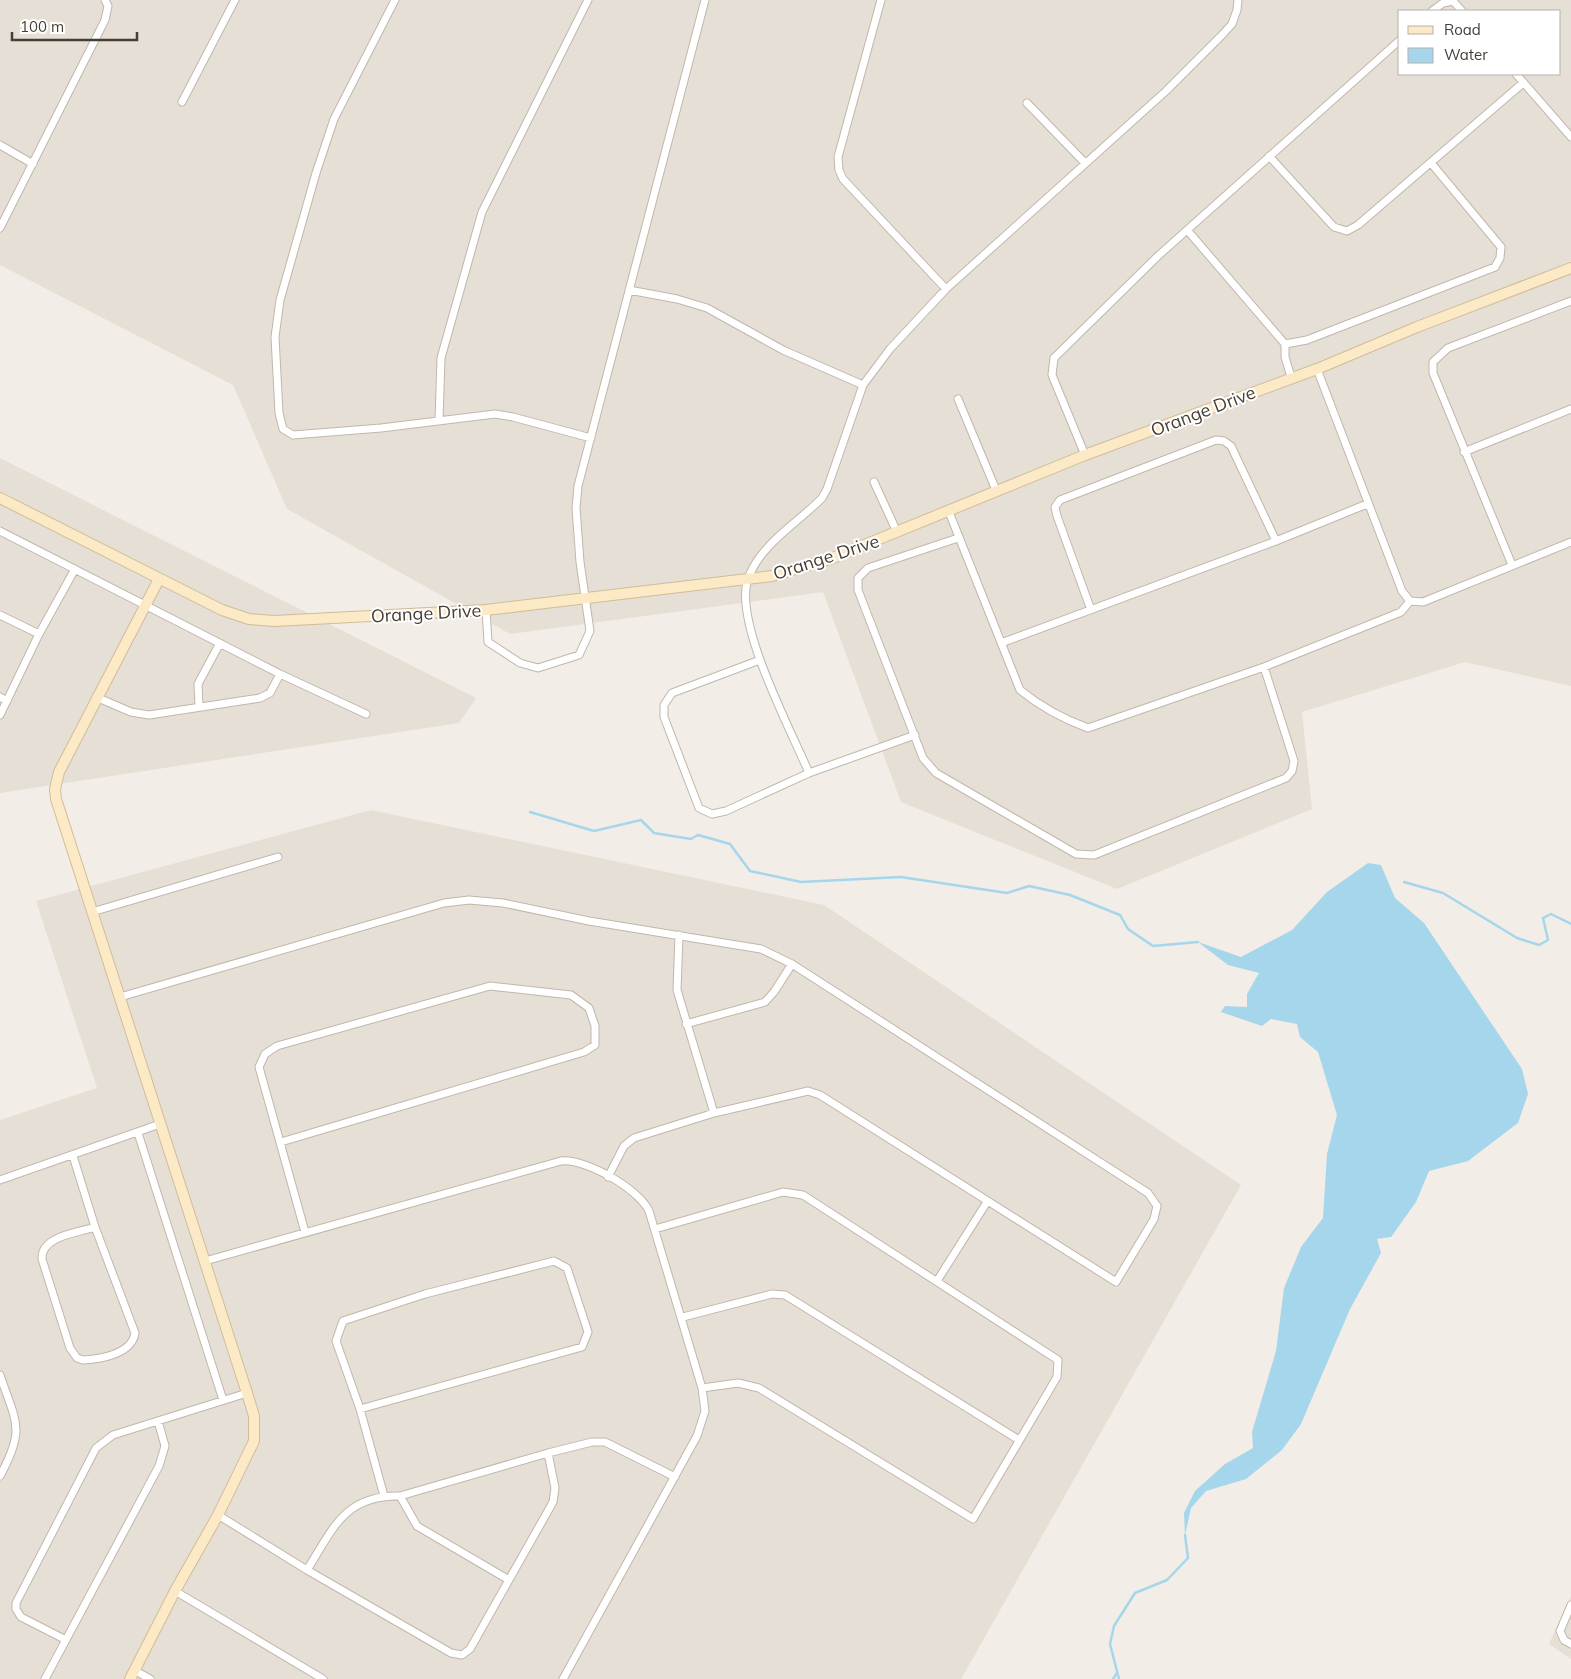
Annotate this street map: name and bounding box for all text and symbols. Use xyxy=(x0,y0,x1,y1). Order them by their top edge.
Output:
scale bar xyxy=(12,10,138,42)
legend xyxy=(1398,10,1561,75)
text: 100 m xyxy=(20,17,64,36)
text: Road xyxy=(1444,20,1481,39)
text: Water xyxy=(1444,45,1488,64)
street label: Orange Drive xyxy=(1147,380,1259,442)
street label: Orange Drive xyxy=(770,529,882,585)
street label: Orange Drive xyxy=(370,599,482,627)

